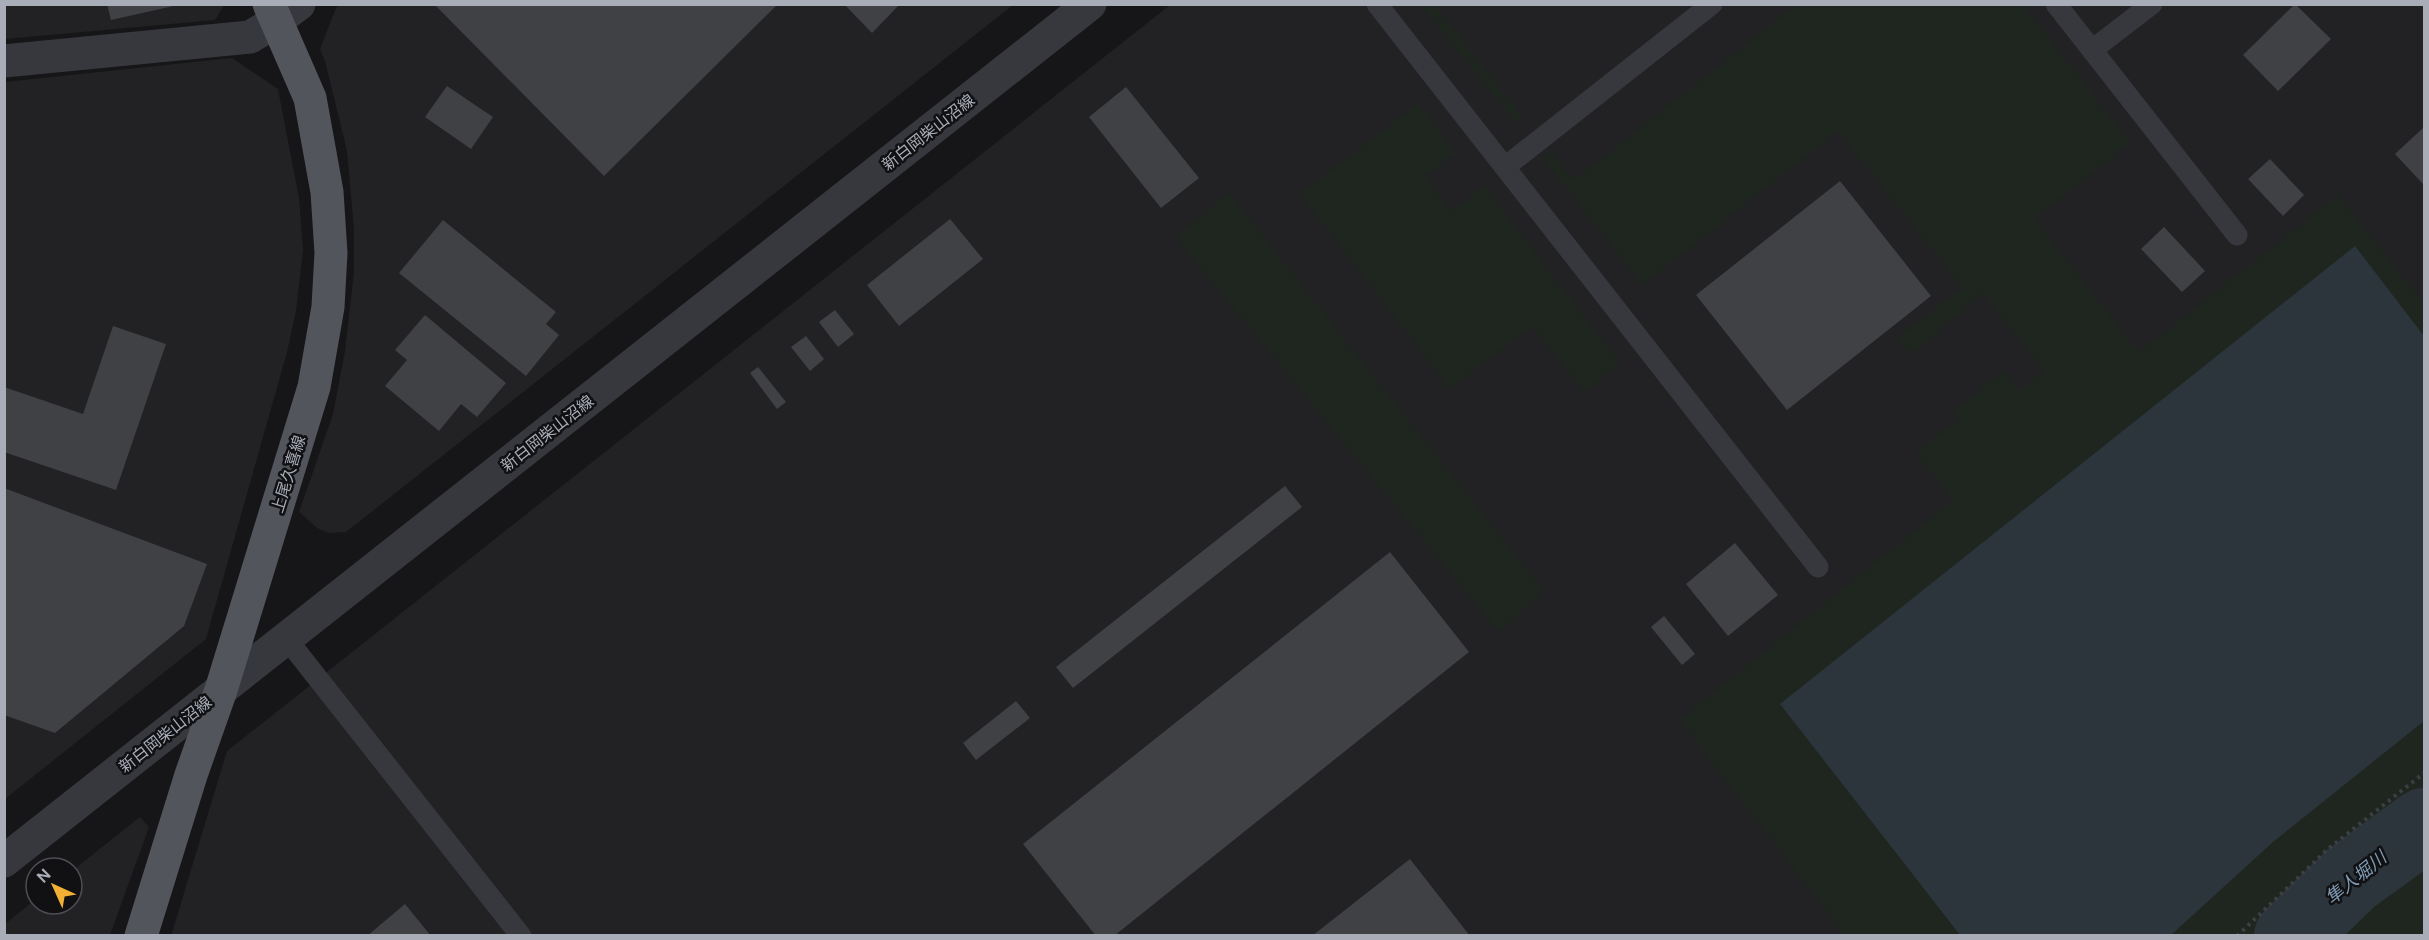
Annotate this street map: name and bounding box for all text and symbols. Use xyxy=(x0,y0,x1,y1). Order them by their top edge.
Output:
street label: 新白岡柴山沼線 xyxy=(878,90,979,175)
street label: 新白岡柴山沼線 xyxy=(497,391,598,476)
street label: 上尾久喜線 xyxy=(267,433,310,515)
street label: 新白岡柴山沼線 xyxy=(115,692,216,777)
water label: 隼人堀川 xyxy=(2320,845,2393,910)
north arrow xyxy=(24,856,84,916)
text: N xyxy=(32,864,55,887)

